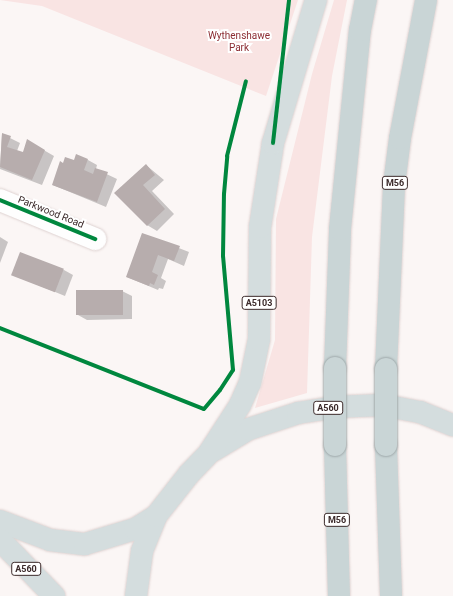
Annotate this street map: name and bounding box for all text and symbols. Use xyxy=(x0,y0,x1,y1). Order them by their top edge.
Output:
park label: Wythenshawe Park xyxy=(208,29,270,52)
road number: M56 xyxy=(381,176,409,190)
street label: Parkwood Road xyxy=(16,193,86,231)
road number: A5103 xyxy=(241,296,277,310)
road number: A560 xyxy=(313,401,343,415)
road number: M56 xyxy=(323,513,351,527)
road number: A560 xyxy=(11,562,41,576)

